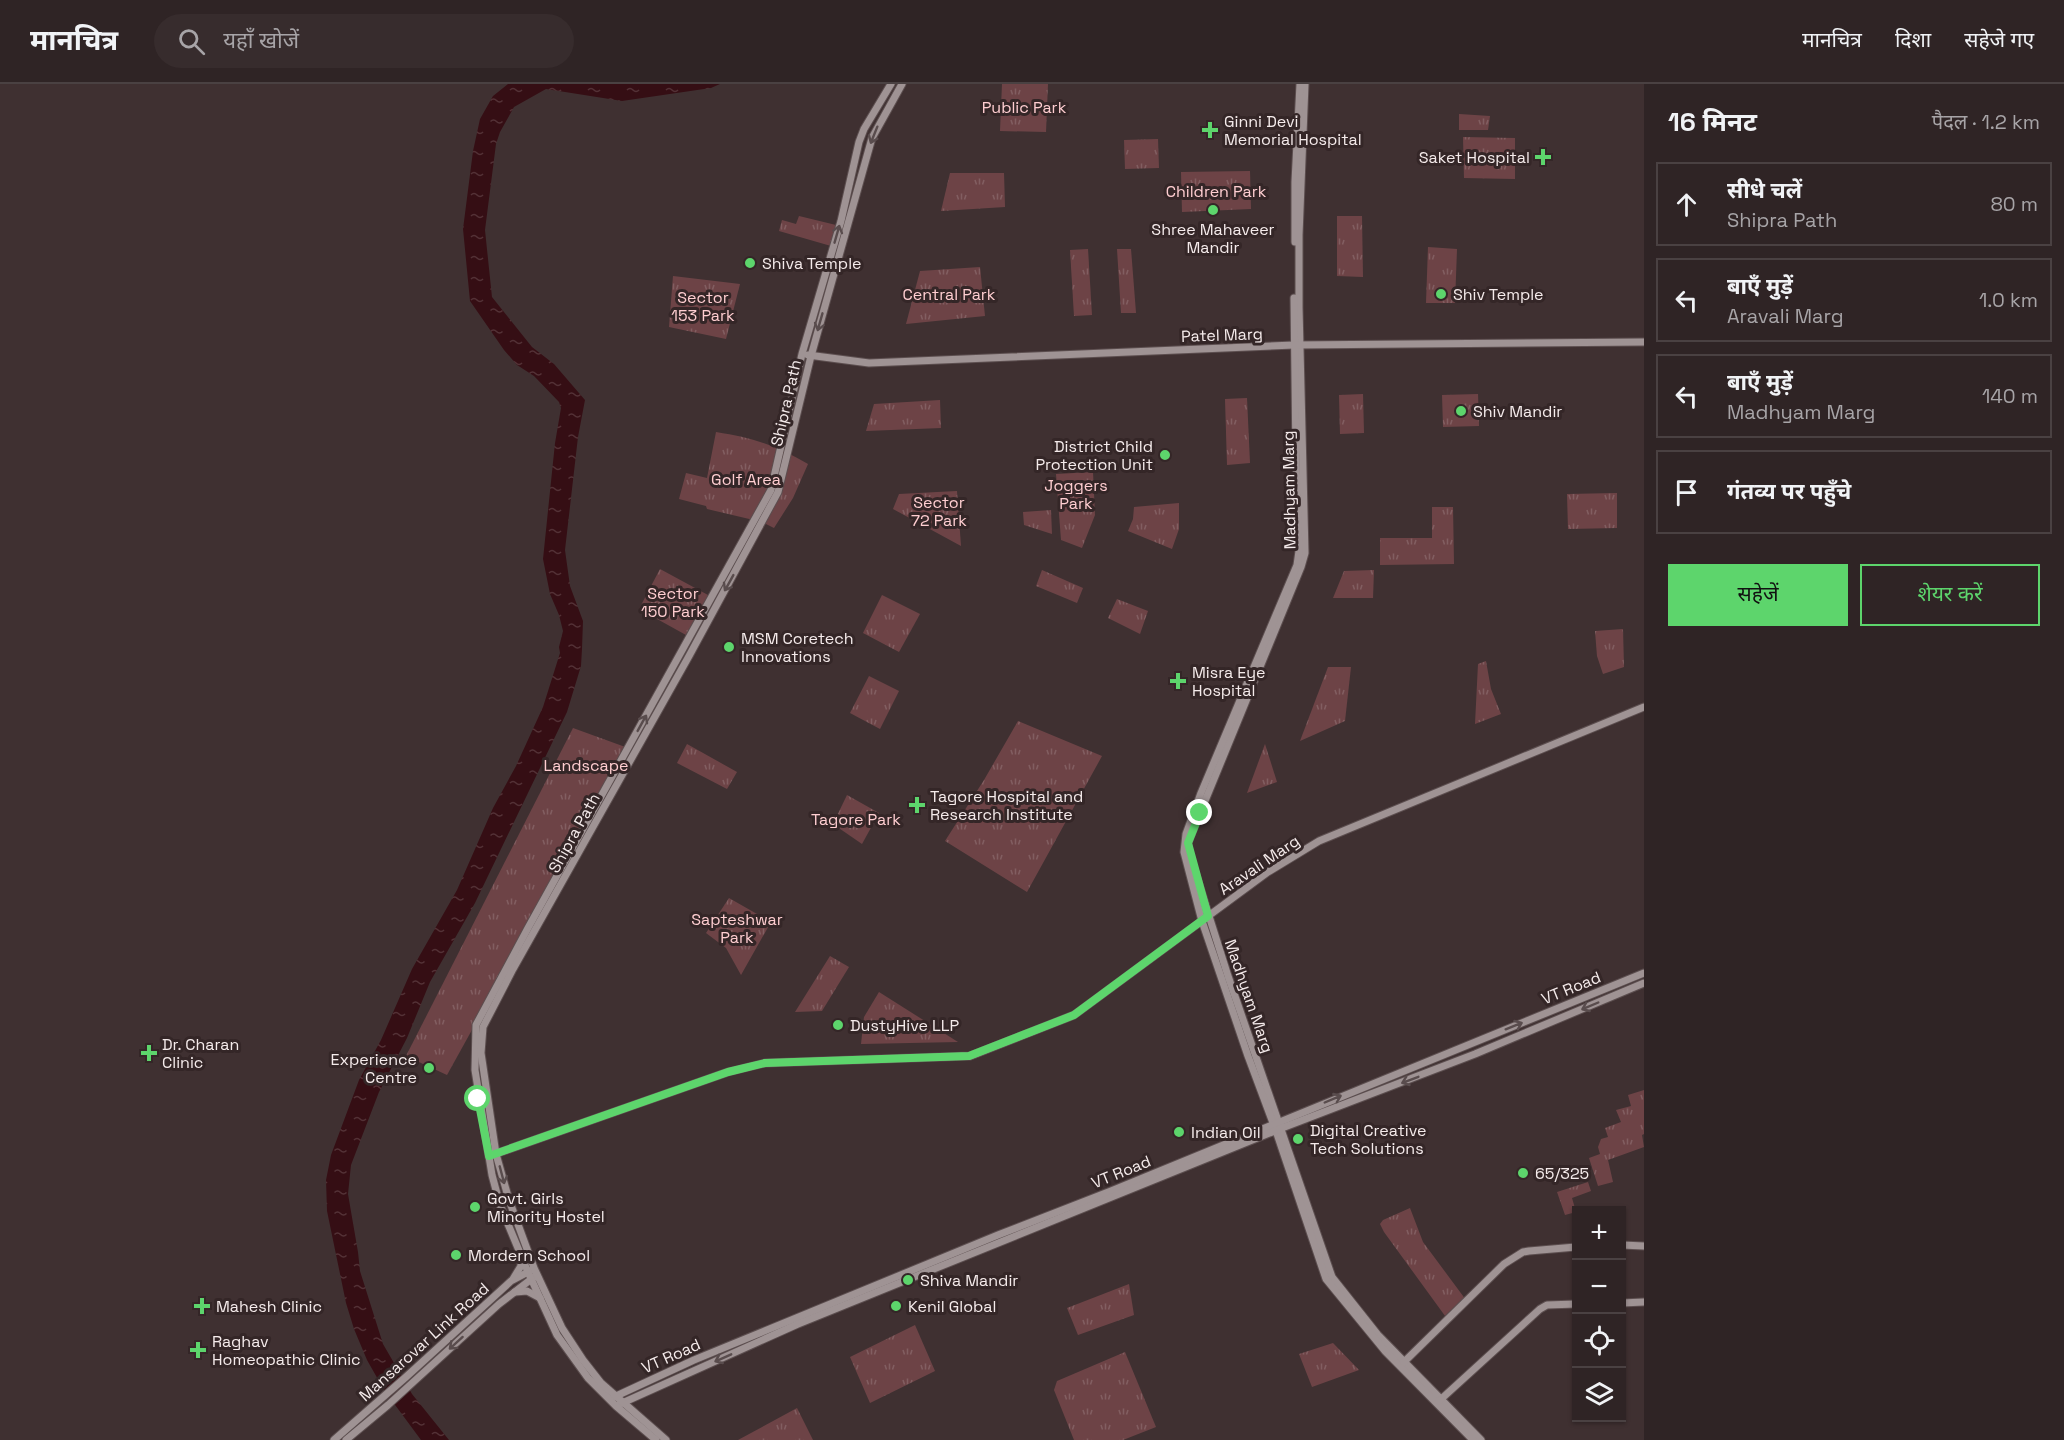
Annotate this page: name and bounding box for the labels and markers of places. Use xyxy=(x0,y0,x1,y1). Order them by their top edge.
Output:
place label: Ginni Devi Memorial Hospital xyxy=(1224,111,1362,150)
marker: Ginni Devi Memorial Hospital xyxy=(1201,121,1219,139)
place label: Saket Hospital xyxy=(1419,147,1530,168)
marker: Saket Hospital xyxy=(1534,148,1552,166)
marker: Shree Mahaveer Mandir xyxy=(1206,203,1220,217)
place label: Shree Mahaveer Mandir xyxy=(1151,219,1275,258)
place label: Shiva Temple xyxy=(762,253,862,274)
marker: Shiva Temple xyxy=(743,256,757,270)
place label: Shiv Temple xyxy=(1453,284,1544,305)
marker: Shiv Temple xyxy=(1434,287,1448,301)
place label: Shiv Mandir xyxy=(1473,401,1562,422)
marker: Shiv Mandir xyxy=(1454,404,1468,418)
place label: District Child Protection Unit xyxy=(1035,436,1153,475)
marker: District Child Protection Unit xyxy=(1158,448,1172,462)
place label: MSM Coretech Innovations xyxy=(741,628,854,667)
marker: MSM Coretech Innovations xyxy=(722,640,736,654)
place label: Misra Eye Hospital xyxy=(1192,662,1266,701)
marker: Misra Eye Hospital xyxy=(1169,672,1187,690)
place label: Tagore Hospital and Research Institute xyxy=(930,786,1083,825)
marker: Tagore Hospital and Research Institute xyxy=(908,796,926,814)
place label: DustyHive LLP xyxy=(850,1015,960,1036)
marker: DustyHive LLP xyxy=(831,1018,845,1032)
place label: Dr. Charan Clinic xyxy=(162,1034,239,1073)
marker: Dr. Charan Clinic xyxy=(140,1044,158,1062)
place label: Experience Centre xyxy=(330,1049,417,1088)
marker: Experience Centre xyxy=(422,1061,436,1075)
place label: Digital Creative Tech Solutions xyxy=(1310,1120,1427,1159)
place label: Indian Oil xyxy=(1191,1122,1261,1143)
marker: Indian Oil xyxy=(1172,1125,1186,1139)
marker: Digital Creative Tech Solutions xyxy=(1291,1132,1305,1146)
place label: 65/325 xyxy=(1535,1163,1589,1184)
marker: 65/325 xyxy=(1516,1166,1530,1180)
place label: Govt. Girls Minority Hostel xyxy=(487,1188,605,1227)
marker: Govt. Girls Minority Hostel xyxy=(468,1200,482,1214)
place label: Mordern School xyxy=(468,1245,590,1266)
marker: Mordern School xyxy=(449,1248,463,1262)
place label: Shiva Mandir xyxy=(920,1270,1018,1291)
marker: Shiva Mandir xyxy=(901,1273,915,1287)
place label: Mahesh Clinic xyxy=(216,1296,322,1317)
place label: Kenil Global xyxy=(908,1296,996,1317)
marker: Mahesh Clinic xyxy=(193,1297,211,1315)
marker: Kenil Global xyxy=(889,1299,903,1313)
place label: Raghav Homeopathic Clinic xyxy=(212,1331,361,1370)
marker: Raghav Homeopathic Clinic xyxy=(189,1341,207,1359)

